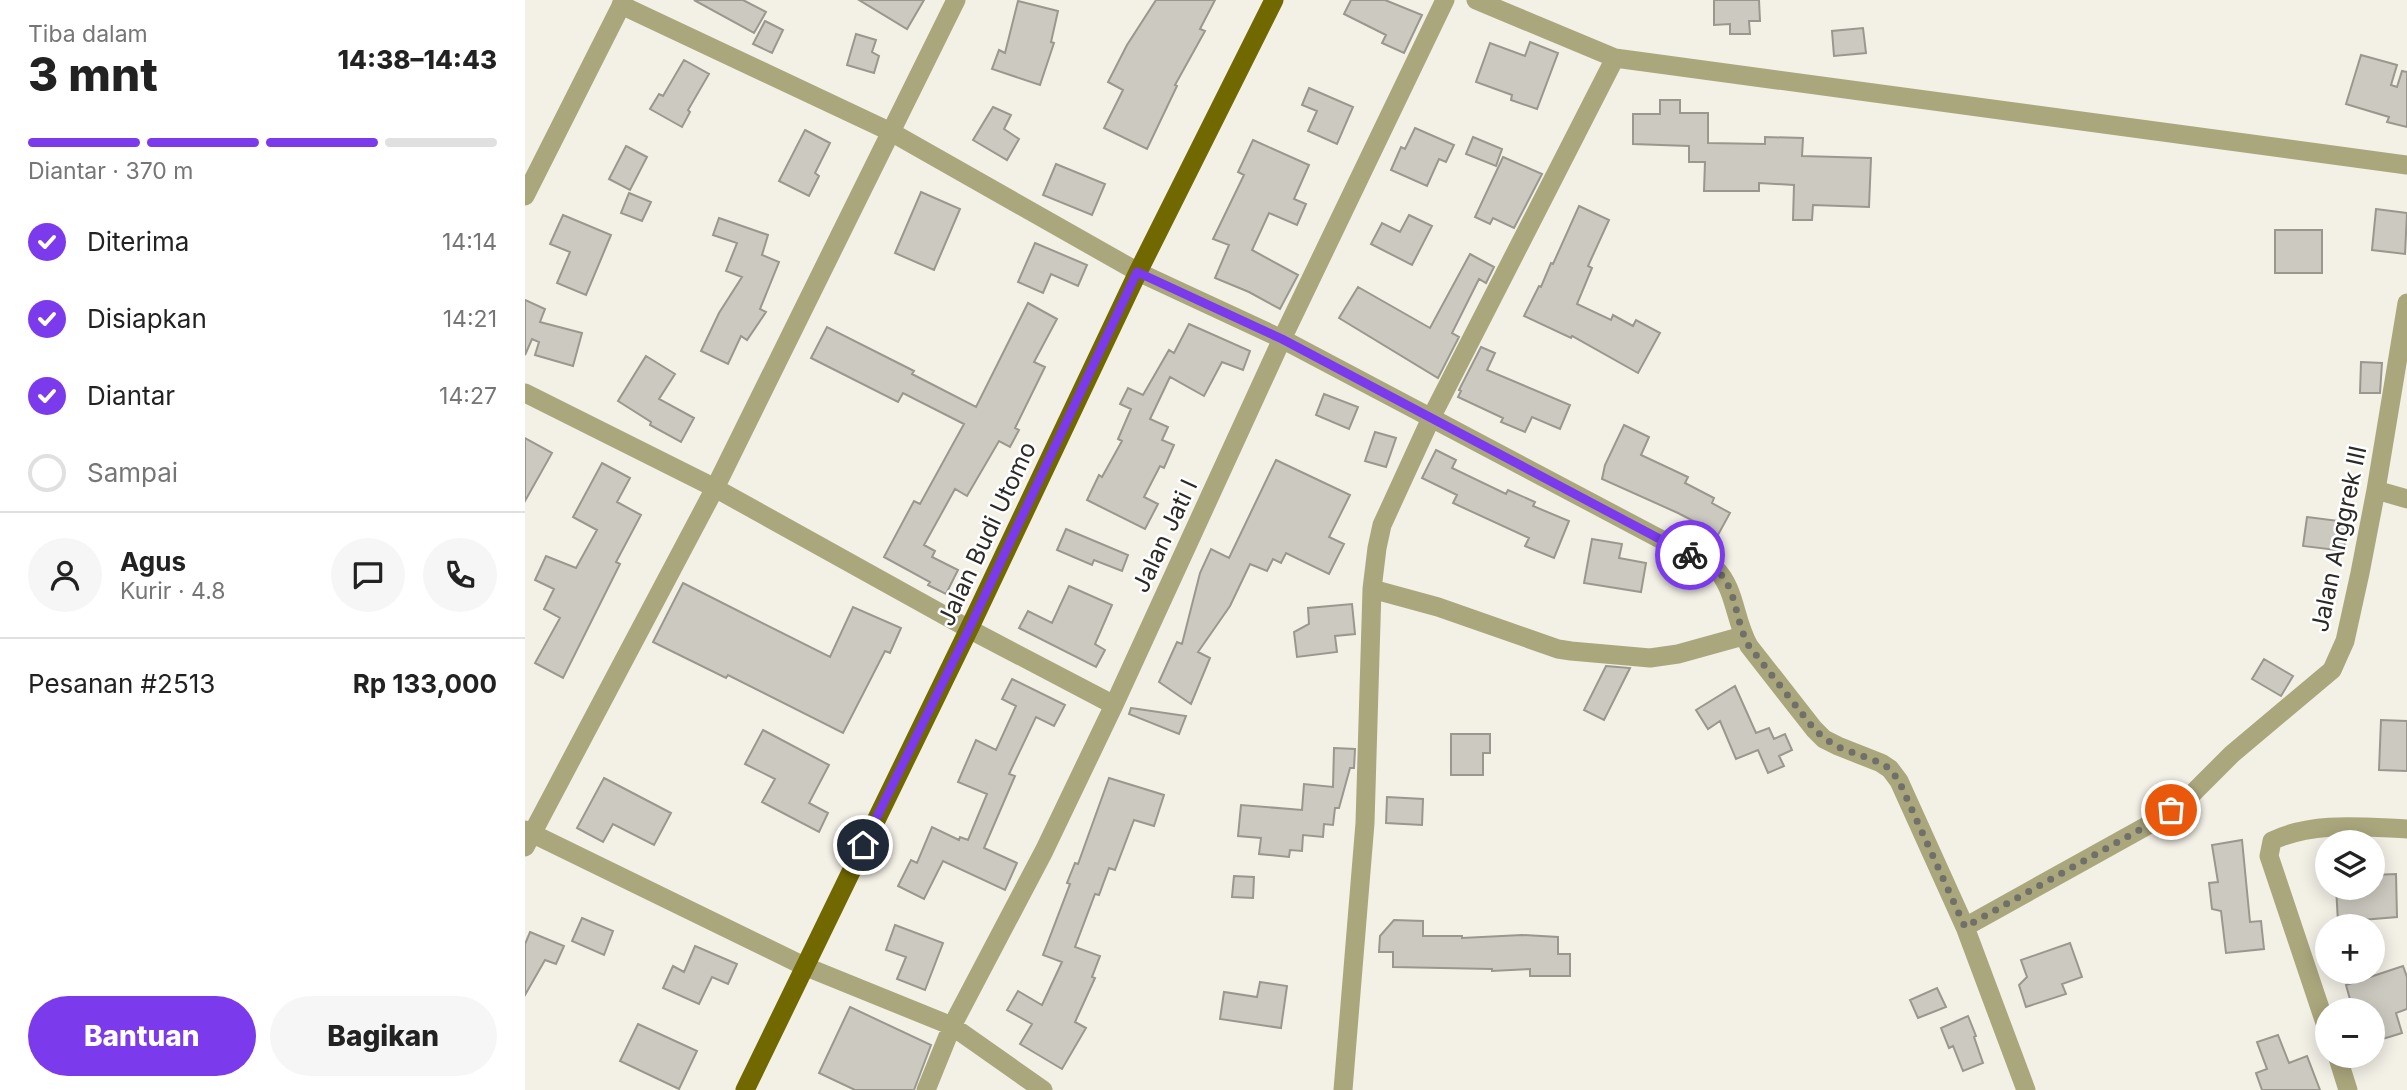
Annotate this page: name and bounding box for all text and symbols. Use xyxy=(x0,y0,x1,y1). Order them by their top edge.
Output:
text: Tiba dalam xyxy=(28,20,148,48)
text: 14:38–14:43 xyxy=(338,44,497,75)
text: 3 mnt xyxy=(28,46,158,102)
text: Diantar · 370 m xyxy=(28,157,193,185)
icon: check xyxy=(28,223,66,261)
text: Diterima xyxy=(87,226,189,257)
text: 14:14 xyxy=(442,228,497,256)
icon: check xyxy=(28,300,66,338)
text: Disiapkan xyxy=(87,303,207,334)
text: 14:21 xyxy=(443,305,497,333)
icon: check xyxy=(28,377,66,415)
text: Diantar xyxy=(87,380,175,411)
text: 14:27 xyxy=(439,382,497,410)
street label: Jalan Budi Utomo xyxy=(931,437,1042,630)
street label: Jalan Anggrek III xyxy=(2305,443,2372,635)
text: Sampai xyxy=(87,457,178,488)
street label: Jalan Jati I xyxy=(1126,475,1203,597)
courier xyxy=(1655,520,1725,590)
icon: bike xyxy=(1671,536,1709,574)
button: person xyxy=(28,538,102,612)
button: chat xyxy=(331,538,405,612)
button: phone xyxy=(423,538,497,612)
text: Agus xyxy=(120,546,186,577)
text: Kurir · 4.8 xyxy=(120,577,226,605)
text: Pesanan #2513 xyxy=(28,668,215,699)
text: Rp 133,000 xyxy=(353,668,497,699)
pin xyxy=(2141,780,2201,840)
icon: bag xyxy=(2152,791,2190,829)
pin xyxy=(833,815,893,875)
icon: home xyxy=(844,826,882,864)
map controls xyxy=(2315,830,2385,1068)
button: layers xyxy=(2315,830,2385,900)
button: + xyxy=(2315,914,2385,984)
button: Bantuan xyxy=(28,996,256,1076)
button: Bagikan xyxy=(270,996,497,1076)
button: − xyxy=(2315,998,2385,1068)

